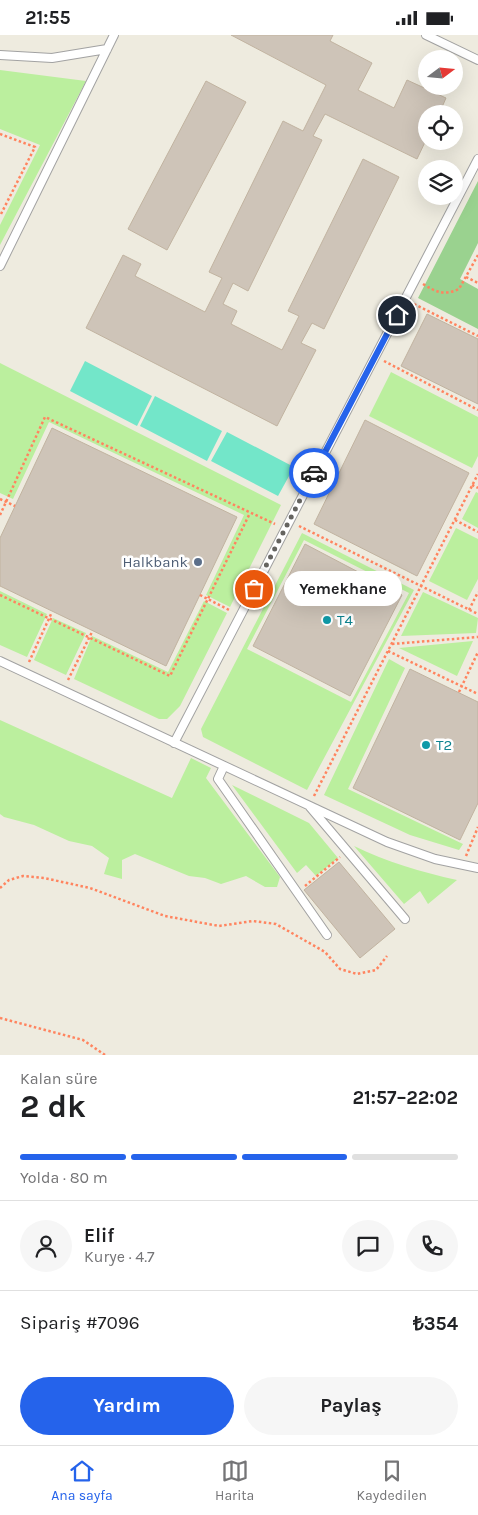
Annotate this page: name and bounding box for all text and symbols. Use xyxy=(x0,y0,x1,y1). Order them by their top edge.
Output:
text: 21:55 xyxy=(25,7,71,29)
north arrow xyxy=(418,50,462,95)
map controls xyxy=(418,50,463,205)
button: locate xyxy=(418,105,463,150)
button: layers xyxy=(418,160,463,205)
pin xyxy=(376,294,418,336)
icon: home xyxy=(383,301,411,329)
courier xyxy=(289,448,339,498)
icon: car xyxy=(300,459,328,487)
place label: Halkbank xyxy=(122,553,188,571)
marker: Halkbank xyxy=(192,556,204,568)
pin xyxy=(233,568,275,610)
callout: Yemekhane xyxy=(284,571,402,607)
icon: bag xyxy=(240,575,268,603)
text: Yemekhane xyxy=(299,579,387,598)
place label: T4 xyxy=(337,611,354,629)
marker: T4 xyxy=(321,614,333,626)
place label: T2 xyxy=(436,736,452,754)
marker: T2 xyxy=(420,739,432,751)
text: Kalan süre xyxy=(20,1069,97,1088)
text: 21:57–22:02 xyxy=(353,1087,458,1109)
text: 2 dk xyxy=(20,1088,86,1125)
text: Yolda · 80 m xyxy=(20,1168,108,1187)
button: person xyxy=(20,1220,72,1272)
button: chat xyxy=(342,1220,394,1272)
button: phone xyxy=(406,1220,458,1272)
text: Elif xyxy=(84,1225,114,1247)
text: Kurye · 4.7 xyxy=(84,1247,155,1266)
text: Sipariş #7096 xyxy=(20,1312,140,1334)
text: ₺354 xyxy=(413,1313,458,1335)
button: Yardım xyxy=(20,1377,234,1435)
button: Paylaş xyxy=(244,1377,458,1435)
tab: Ana sayfa xyxy=(51,1457,113,1504)
tab: Harita xyxy=(215,1457,254,1504)
tab: Kaydedilen xyxy=(357,1457,427,1504)

